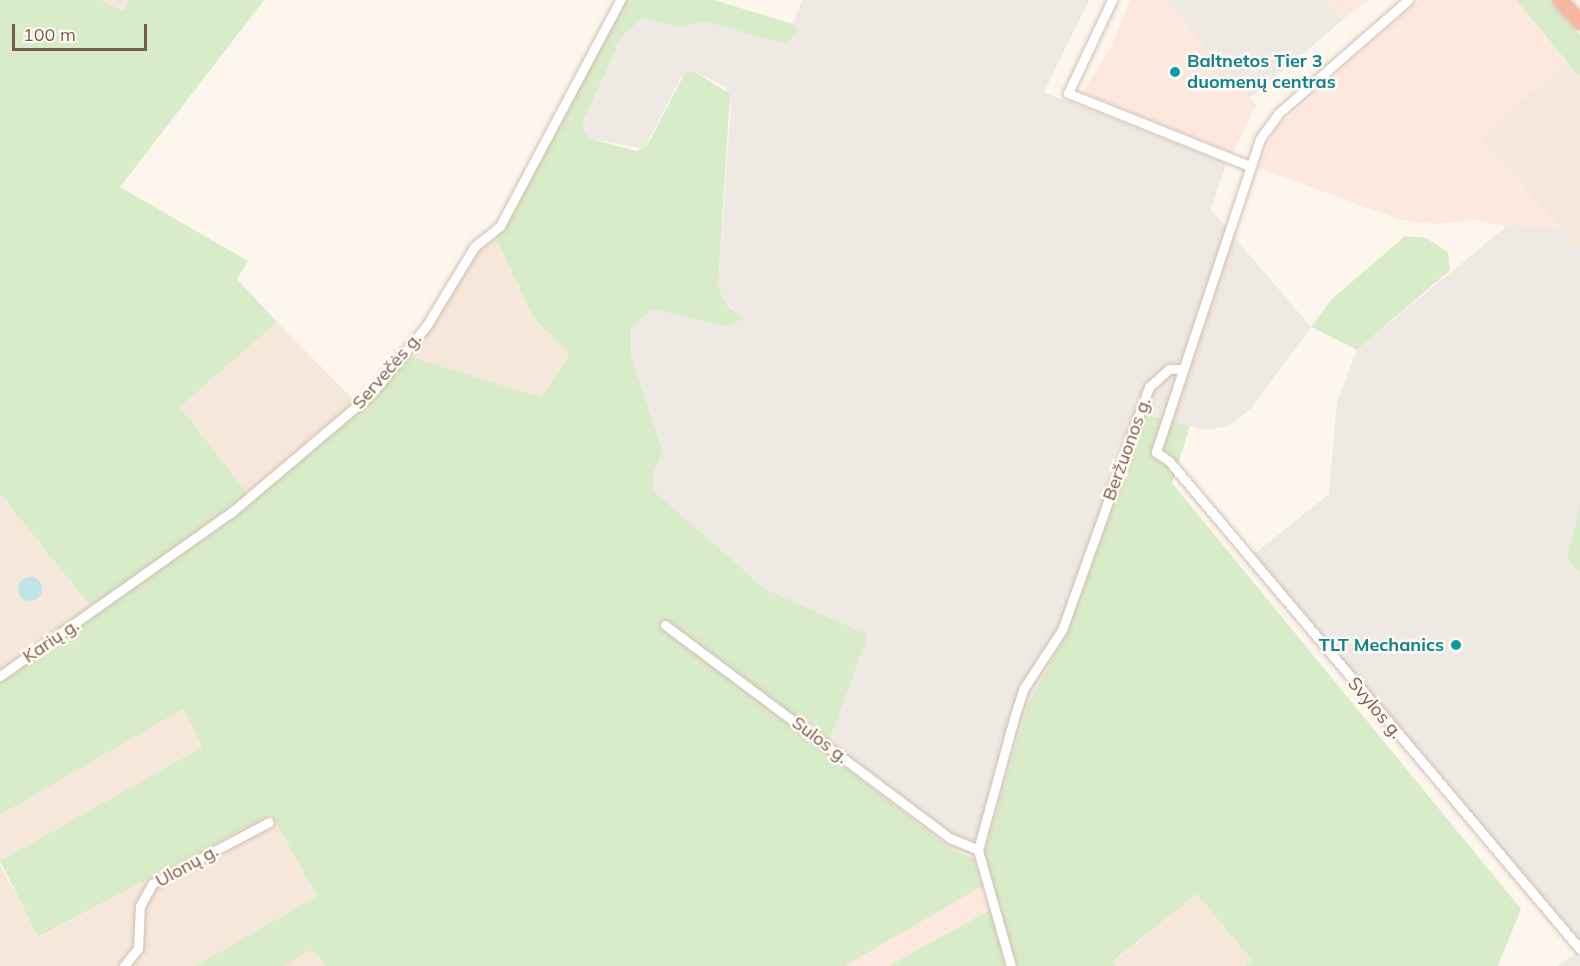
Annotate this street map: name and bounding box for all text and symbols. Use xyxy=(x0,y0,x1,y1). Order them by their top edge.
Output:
scale bar xyxy=(15,12,150,50)
text: 100 m xyxy=(23,23,76,46)
place label: Baltnetos Tier 3 duomenų centras xyxy=(1187,51,1336,94)
marker: Baltnetos Tier 3 duomenų centras xyxy=(1168,65,1182,79)
street label: Servečės g. xyxy=(348,328,426,414)
street label: Beržuonos g. xyxy=(1098,395,1156,503)
street label: Karių g. xyxy=(19,614,83,668)
place label: TLT Mechanics xyxy=(1319,634,1444,656)
marker: TLT Mechanics xyxy=(1449,638,1463,652)
street label: Svylos g. xyxy=(1343,673,1407,743)
street label: Sulos g. xyxy=(788,712,852,768)
street label: Ulonų g. xyxy=(152,840,222,892)

